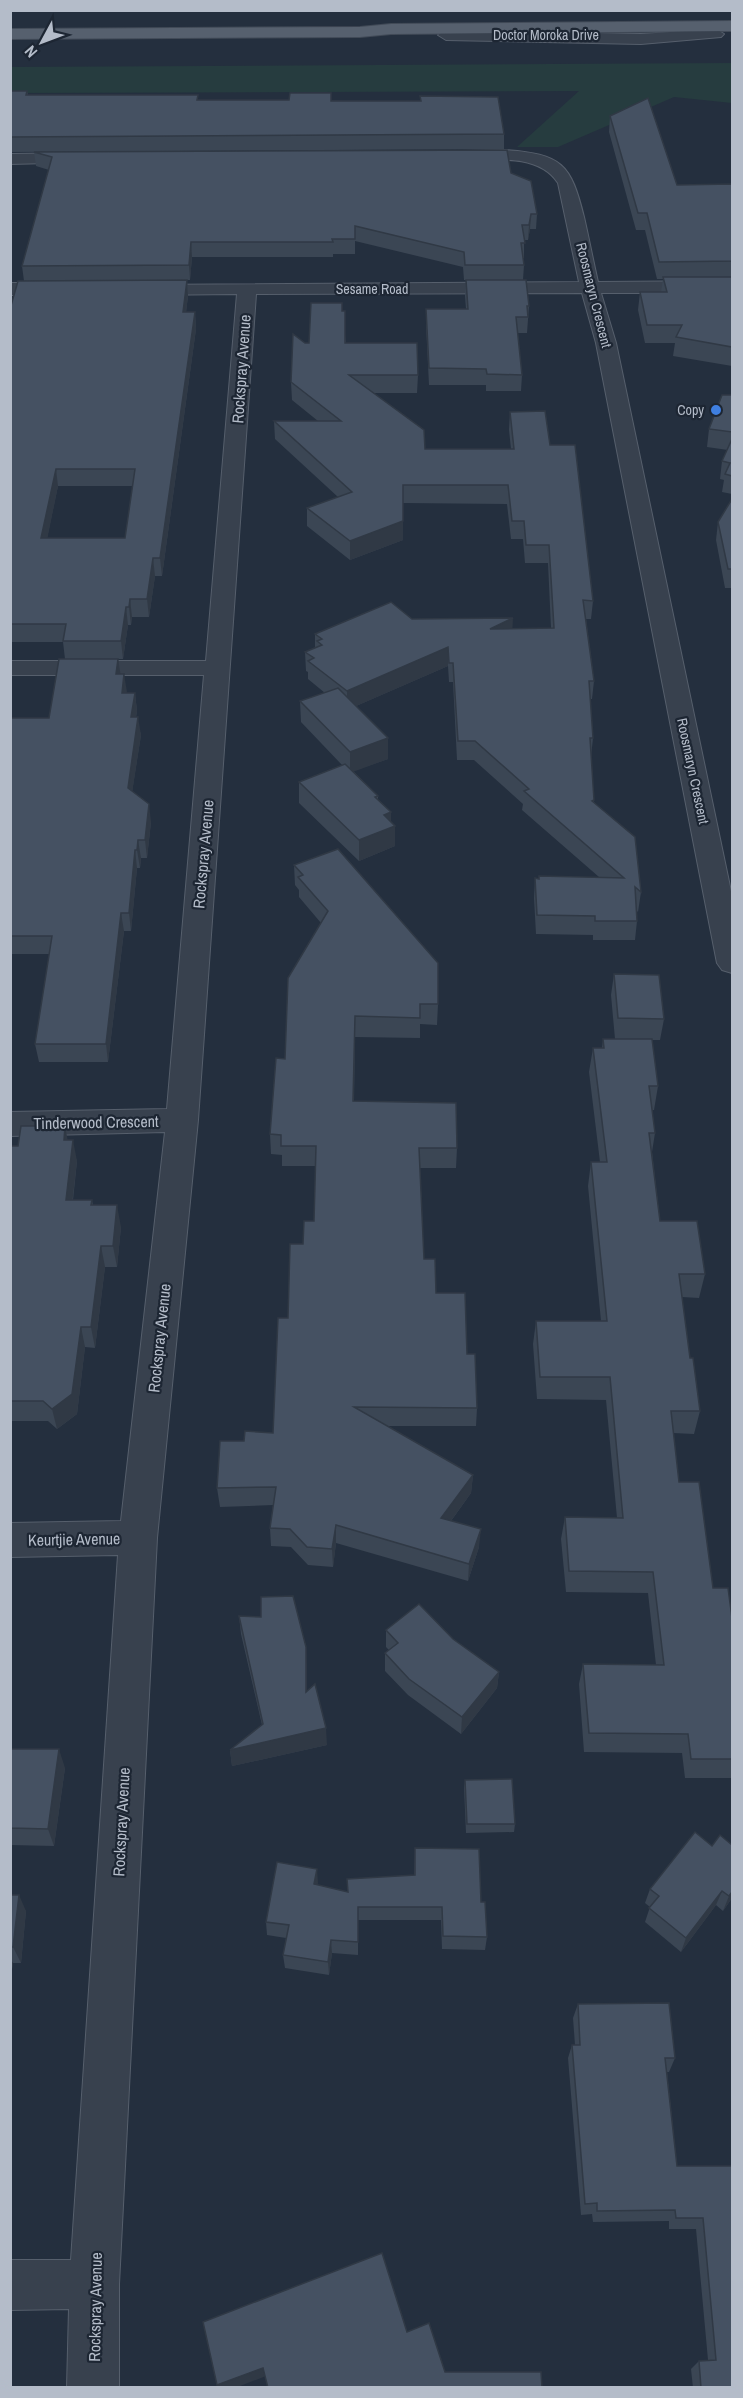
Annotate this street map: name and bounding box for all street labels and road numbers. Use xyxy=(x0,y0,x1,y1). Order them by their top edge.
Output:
street label: Doctor Moroka Drive xyxy=(493,26,599,44)
street label: Roosmaryn Crescent xyxy=(572,241,616,349)
street label: Sesame Road xyxy=(336,280,408,298)
street label: Rockspray Avenue xyxy=(226,314,256,424)
street label: Roosmaryn Crescent xyxy=(673,716,713,826)
street label: Rockspray Avenue xyxy=(187,799,219,909)
street label: Tinderwood Crescent xyxy=(33,1110,159,1134)
street label: Rockspray Avenue xyxy=(142,1283,176,1393)
street label: Keurtjie Avenue xyxy=(28,1527,120,1551)
street label: Rockspray Avenue xyxy=(107,1767,135,1877)
street label: Rockspray Avenue xyxy=(83,2252,107,2362)

